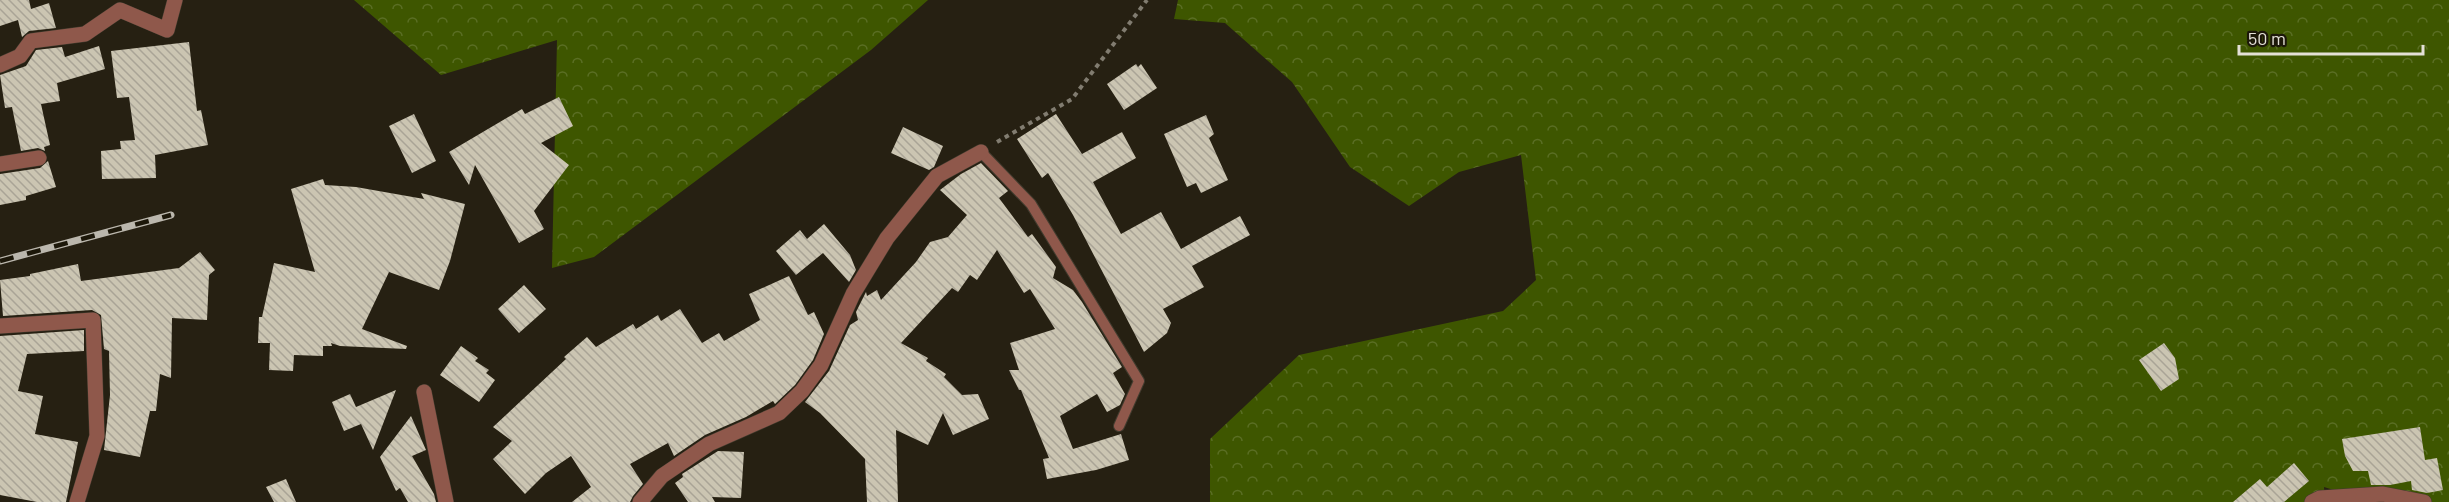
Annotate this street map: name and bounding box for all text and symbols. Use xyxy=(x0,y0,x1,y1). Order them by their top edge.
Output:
scale bar xyxy=(2239,18,2424,56)
text: 50 m xyxy=(2248,27,2286,49)

